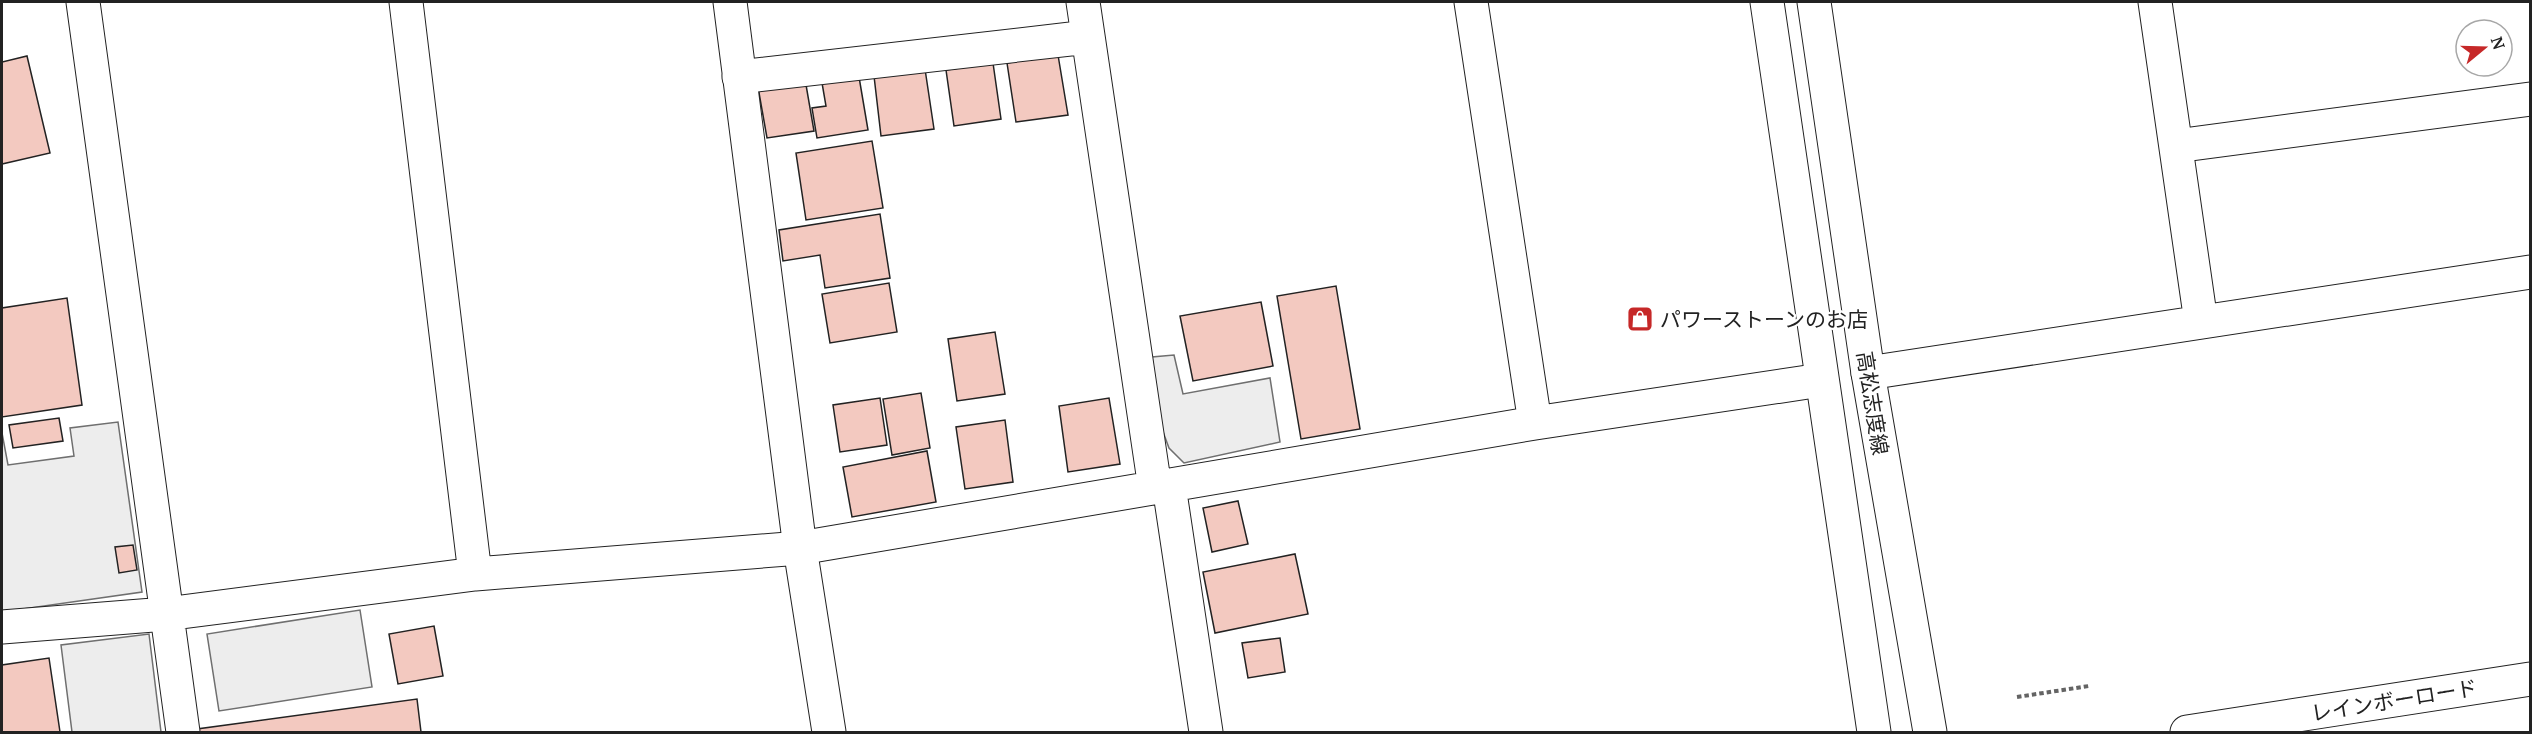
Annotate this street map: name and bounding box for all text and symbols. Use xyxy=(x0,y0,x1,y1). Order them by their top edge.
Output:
north arrow xyxy=(2454,18,2514,78)
text: N xyxy=(2486,34,2511,52)
shop icon: パワーストーンのお店 xyxy=(1625,304,1655,334)
place label: パワーストーンのお店 xyxy=(1660,305,1868,333)
street label: 高松志度線 xyxy=(1851,349,1895,457)
street label: レインボーロード xyxy=(2309,673,2479,727)

